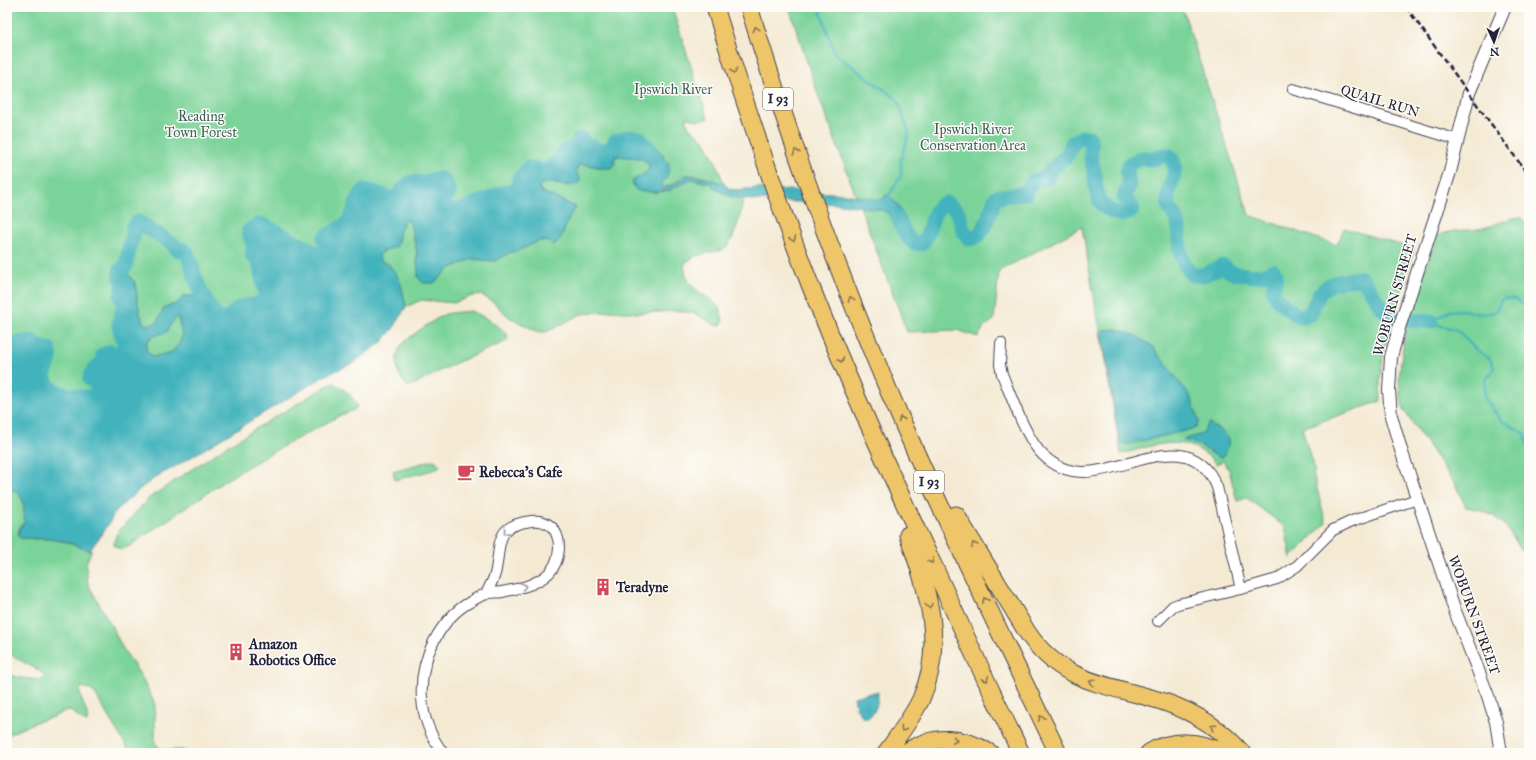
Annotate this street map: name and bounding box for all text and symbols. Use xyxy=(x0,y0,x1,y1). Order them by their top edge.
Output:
north arrow xyxy=(1474,22,1514,62)
one-way arrow xyxy=(752,26,761,33)
text: N xyxy=(1489,45,1500,58)
one-way arrow xyxy=(729,67,738,74)
park label: Ipswich River xyxy=(634,81,713,98)
street label: QUAIL RUN xyxy=(1339,81,1422,121)
road number: I 93 xyxy=(763,88,793,110)
park label: Reading Town Forest xyxy=(165,108,237,141)
park label: Ipswich River Conservation Area xyxy=(920,121,1026,154)
one-way arrow xyxy=(793,149,801,156)
street label: WOBURN STREET xyxy=(1369,232,1421,358)
one-way arrow xyxy=(789,236,797,243)
one-way arrow xyxy=(848,296,856,303)
one-way arrow xyxy=(836,356,844,364)
one-way arrow xyxy=(898,416,906,424)
cafe icon: Rebecca's Cafe xyxy=(456,462,476,482)
place label: Rebecca's Cafe xyxy=(479,464,562,481)
road number: I 93 xyxy=(914,471,944,493)
one-way arrow xyxy=(503,528,510,535)
one-way arrow xyxy=(971,542,978,549)
street label: WOBURN STREET xyxy=(1445,553,1504,677)
one-way arrow xyxy=(926,556,934,564)
building icon: Teradyne xyxy=(593,577,613,597)
place label: Teradyne xyxy=(615,579,669,597)
one-way arrow xyxy=(521,582,528,591)
one-way arrow xyxy=(982,597,990,605)
one-way arrow xyxy=(924,603,933,609)
place label: Amazon Robotics Office xyxy=(248,636,336,669)
building icon: Amazon Robotics Office xyxy=(226,642,246,662)
one-way arrow xyxy=(981,674,989,682)
one-way arrow xyxy=(1089,678,1096,687)
one-way arrow xyxy=(1038,714,1046,722)
one-way arrow xyxy=(900,725,908,732)
one-way arrow xyxy=(1211,725,1218,732)
one-way arrow xyxy=(952,735,958,744)

